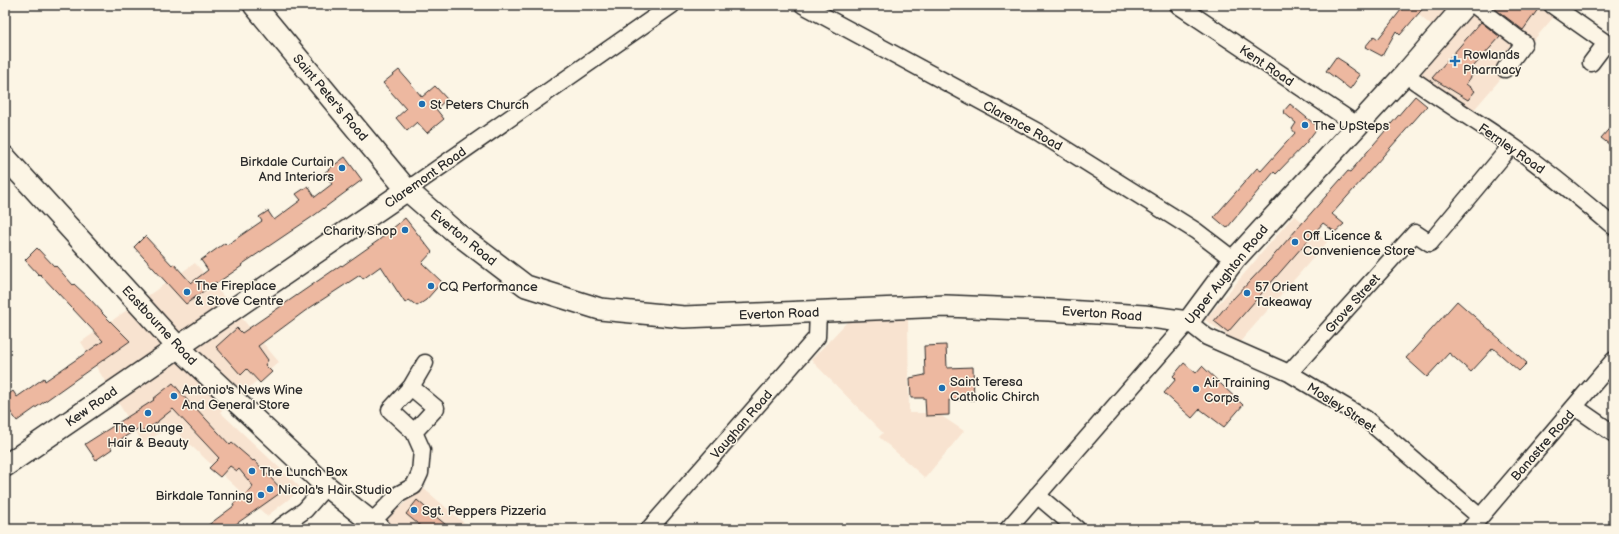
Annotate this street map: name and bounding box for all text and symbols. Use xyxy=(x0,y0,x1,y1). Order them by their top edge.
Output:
street label: Kent Road xyxy=(1236,42,1297,90)
place label: Rowlands Pharmacy xyxy=(1463,47,1521,78)
street label: Saint Peter's Road xyxy=(289,51,371,144)
marker: Rowlands Pharmacy xyxy=(1450,56,1460,66)
place label: St Peters Church xyxy=(430,97,529,113)
street label: Clarence Road xyxy=(980,97,1065,154)
marker: St Peters Church xyxy=(417,99,427,109)
place label: The UpSteps xyxy=(1313,118,1390,134)
marker: The UpSteps xyxy=(1300,120,1310,130)
street label: Fernley Road xyxy=(1475,120,1548,178)
street label: Claremont Road xyxy=(382,144,469,212)
place label: Birkdale Curtain And Interiors xyxy=(240,154,335,185)
marker: Birkdale Curtain And Interiors xyxy=(337,163,347,173)
street label: Everton Road xyxy=(427,206,500,269)
street label: Upper Aughton Road xyxy=(1182,222,1272,328)
place label: Charity Shop xyxy=(323,223,397,239)
marker: Charity Shop xyxy=(400,225,410,235)
place label: Off Licence & Convenience Store xyxy=(1303,228,1415,259)
marker: Off Licence & Convenience Store xyxy=(1290,237,1300,247)
street label: Grove Street xyxy=(1322,271,1384,337)
place label: The Fireplace & Stove Centre xyxy=(195,278,284,309)
place label: CQ Performance xyxy=(439,279,538,295)
place label: 57 Orient Takeaway xyxy=(1255,279,1312,310)
marker: CQ Performance xyxy=(426,281,436,291)
street label: Eastbourne Road xyxy=(118,283,200,369)
marker: The Fireplace & Stove Centre xyxy=(182,287,192,297)
marker: 57 Orient Takeaway xyxy=(1242,288,1252,298)
street label: Everton Road xyxy=(1061,303,1143,325)
street label: Everton Road xyxy=(739,305,820,323)
place label: Saint Teresa Catholic Chirch xyxy=(950,374,1040,405)
place label: Air Training Corps xyxy=(1204,375,1270,406)
street label: Mosley Street xyxy=(1304,380,1379,436)
place label: Antonio's News Wine And General Store xyxy=(182,382,303,413)
street label: Kew Road xyxy=(63,383,121,430)
marker: Saint Teresa Catholic Chirch xyxy=(937,383,947,393)
marker: Air Training Corps xyxy=(1191,384,1201,394)
street label: Vaughan Road xyxy=(708,387,776,462)
marker: Antonio's News Wine And General Store xyxy=(169,391,179,401)
street label: Banastre Road xyxy=(1508,407,1578,484)
marker: The Lounge Hair & Beauty xyxy=(143,408,153,418)
place label: The Lounge Hair & Beauty xyxy=(107,420,189,451)
place label: The Lunch Box xyxy=(260,464,348,480)
marker: The Lunch Box xyxy=(247,466,257,476)
place label: Nicola's Hair Studio xyxy=(278,482,392,498)
marker: Nicola's Hair Studio xyxy=(265,484,275,494)
place label: Birkdale Tanning xyxy=(155,488,253,504)
marker: Birkdale Tanning xyxy=(256,490,266,500)
place label: Sgt. Peppers Pizzeria xyxy=(422,503,546,519)
marker: Sgt. Peppers Pizzeria xyxy=(409,505,419,515)

